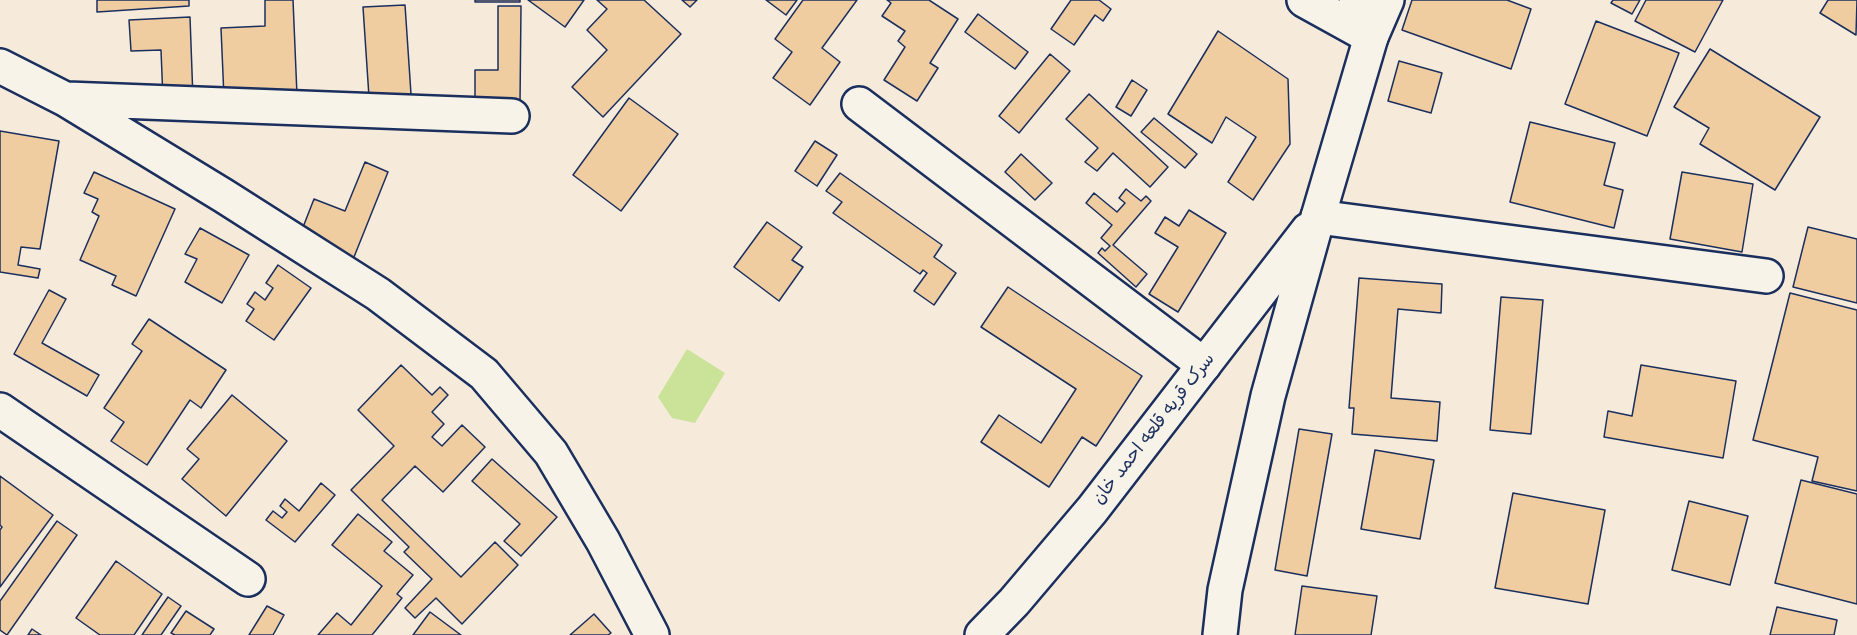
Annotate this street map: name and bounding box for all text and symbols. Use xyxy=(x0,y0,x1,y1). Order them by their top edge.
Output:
street label: سرک قریه قلعه احمد خان xyxy=(1088,349,1220,509)

